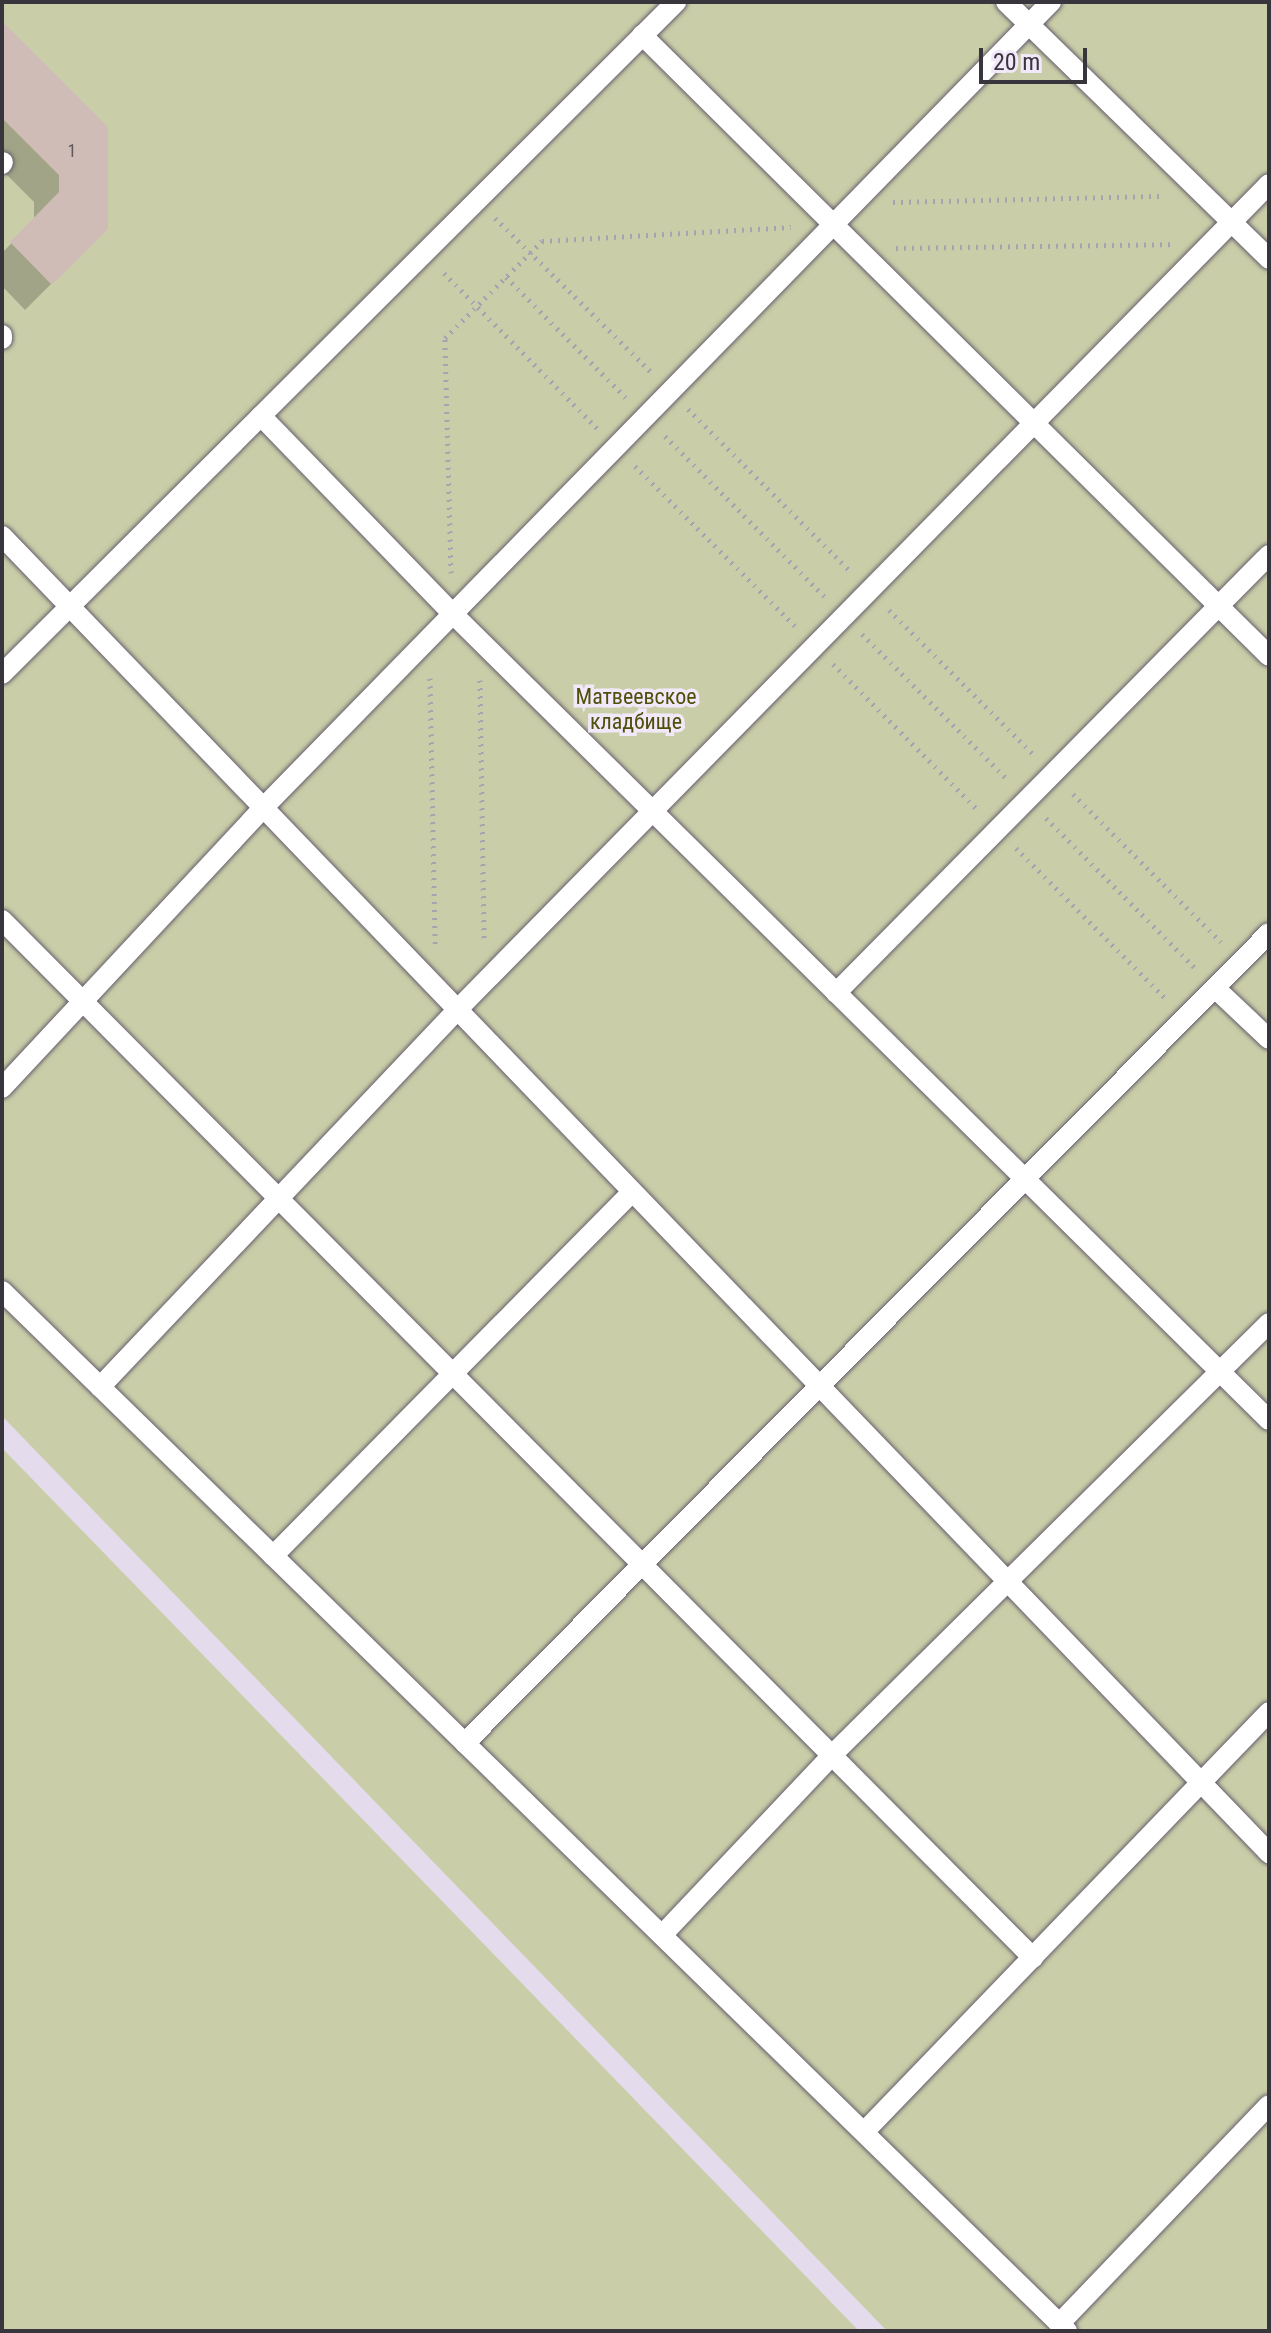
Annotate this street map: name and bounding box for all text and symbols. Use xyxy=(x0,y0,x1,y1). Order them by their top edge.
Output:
scale bar xyxy=(983,32,1091,82)
text: 20 m xyxy=(993,48,1040,76)
house number: 1 xyxy=(68,140,76,162)
park label: Матвеевское кладбище xyxy=(576,683,696,734)

